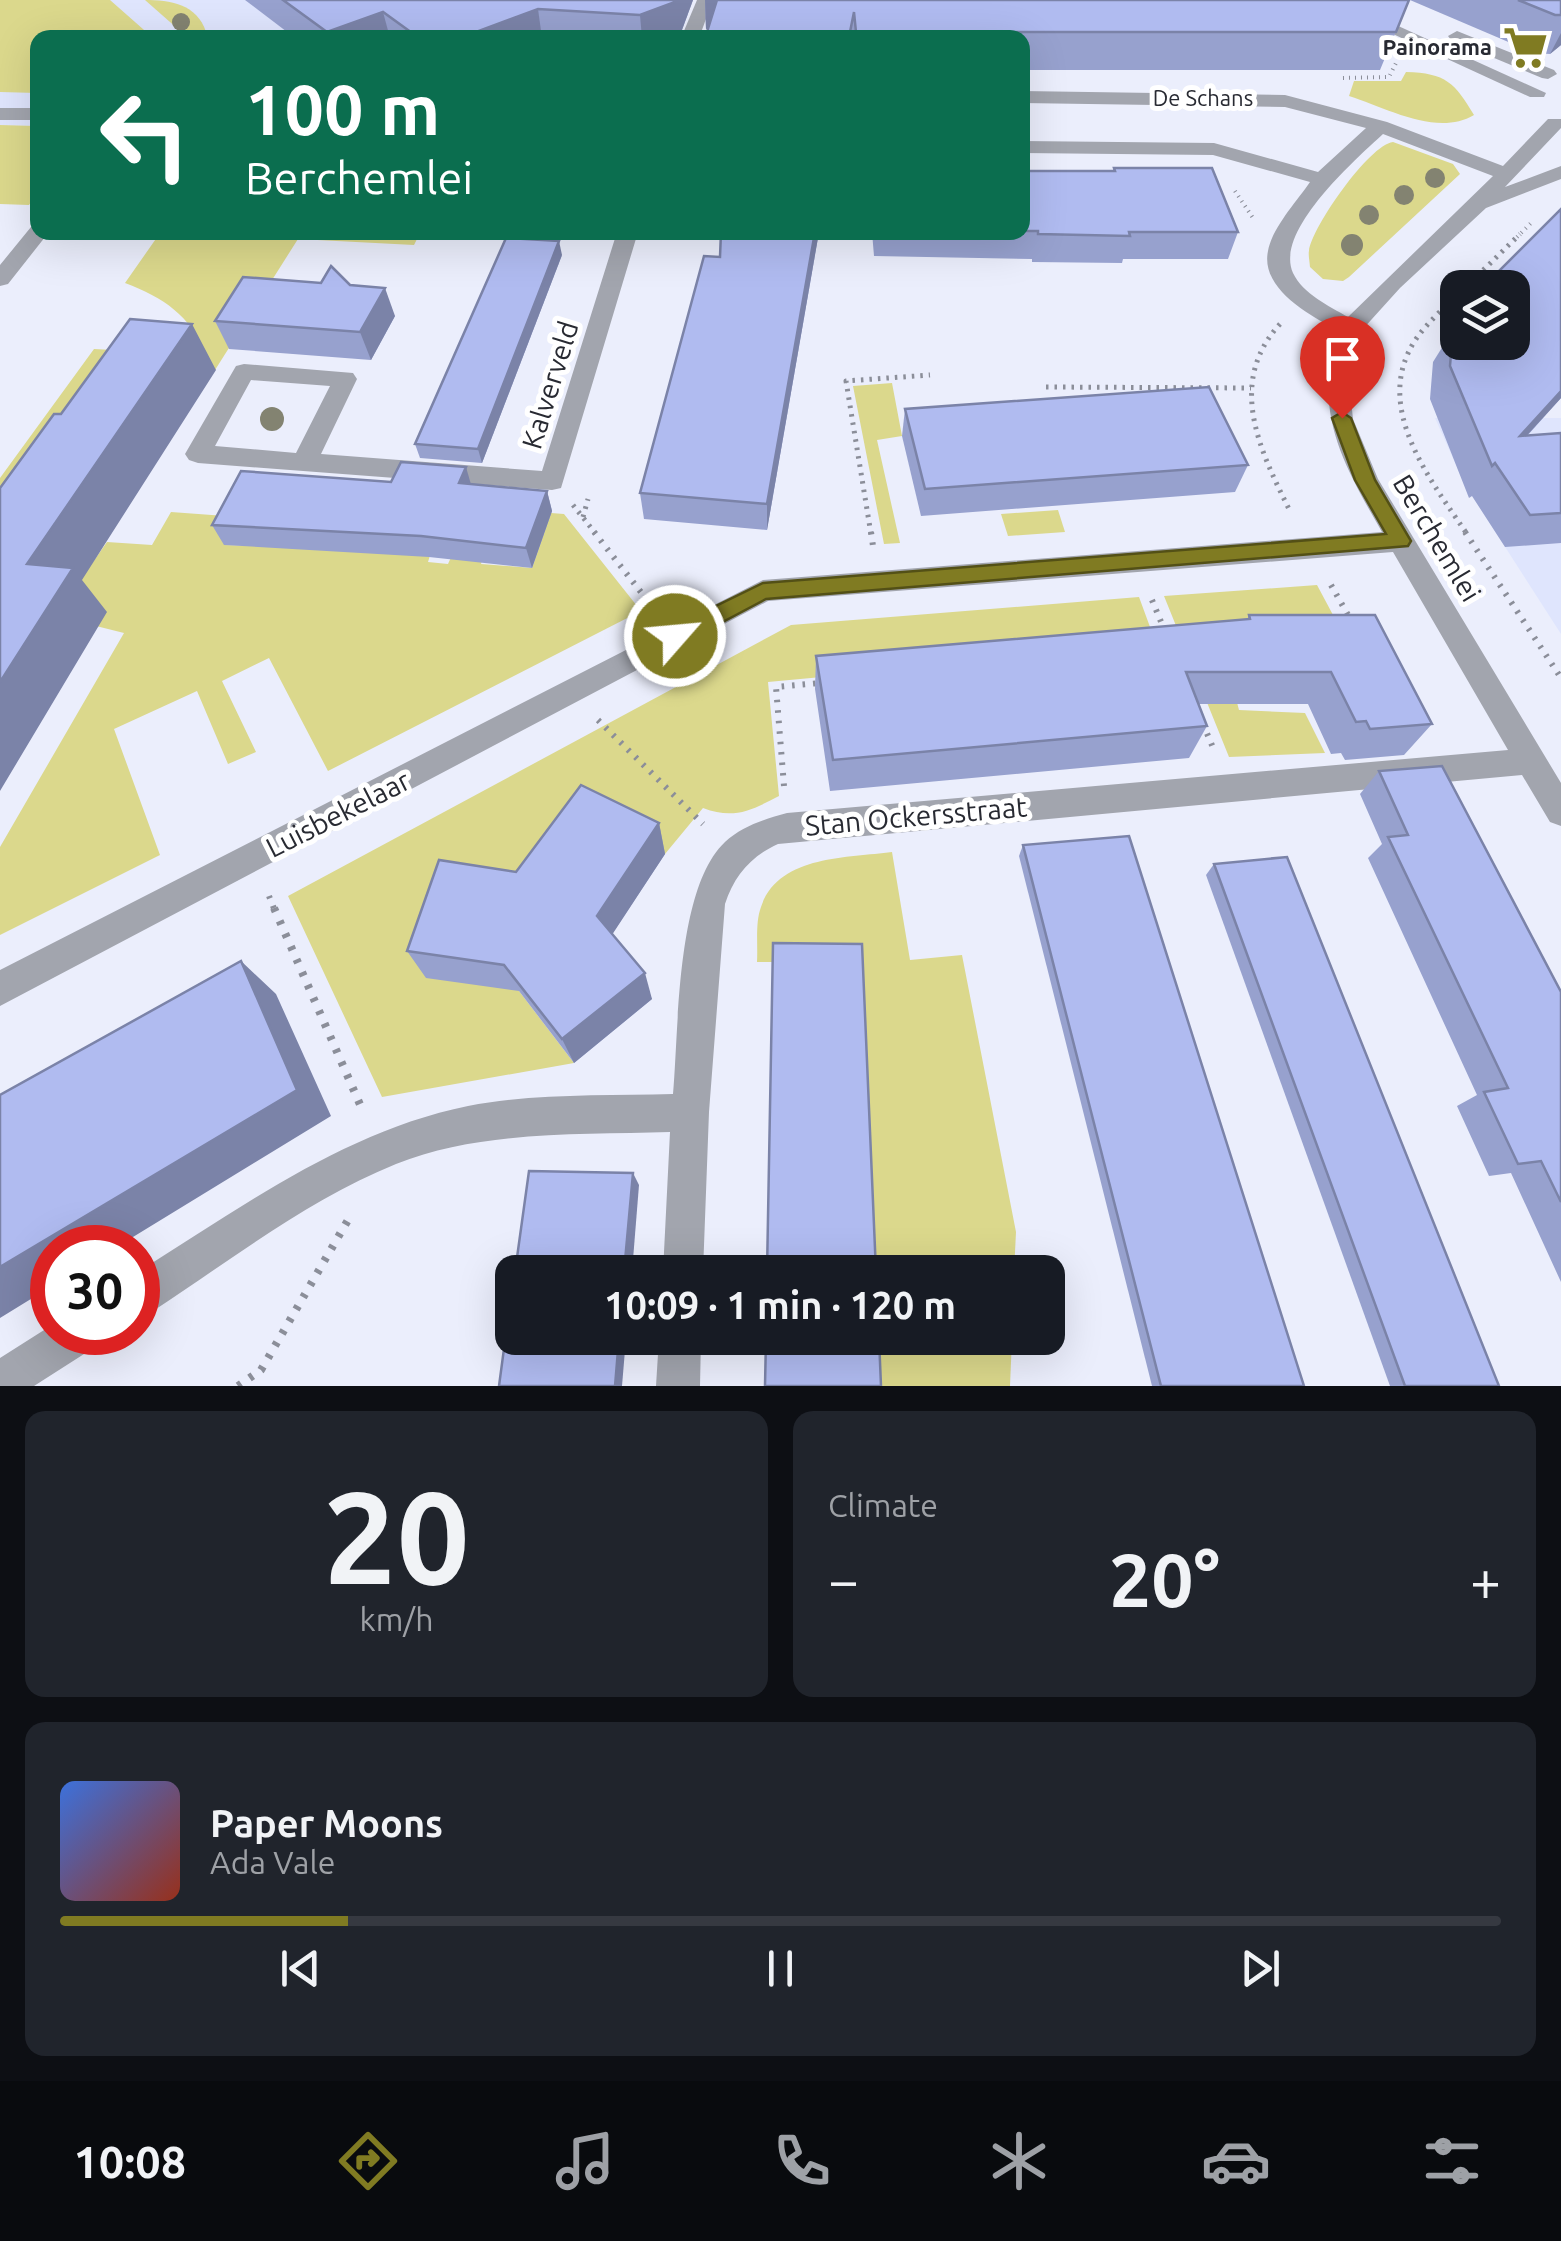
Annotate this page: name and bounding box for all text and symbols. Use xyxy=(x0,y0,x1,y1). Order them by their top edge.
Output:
supermarket icon: Painorama xyxy=(1501,23,1549,71)
place label: Painorama xyxy=(1383,34,1492,59)
icon: left xyxy=(80,70,210,200)
text: 100 m xyxy=(245,70,440,148)
street label: De Schans xyxy=(1153,85,1253,110)
text: Berchemlei xyxy=(245,152,473,203)
map controls xyxy=(1440,270,1530,360)
button: layers xyxy=(1440,270,1530,360)
pin xyxy=(1300,316,1385,419)
street label: Kalverveld xyxy=(515,317,584,452)
icon: arrive xyxy=(1315,331,1370,386)
street label: Berchemlei xyxy=(1388,469,1487,607)
position arrow xyxy=(623,584,727,688)
street label: Luisbekelaar xyxy=(261,764,415,863)
street label: Stan Ockersstraat xyxy=(804,790,1028,841)
speed limit sign: 30 xyxy=(30,1225,160,1355)
text: 10:09 · 1 min · 120 m xyxy=(604,1284,956,1326)
text: 20 xyxy=(323,1463,470,1609)
text: Climate xyxy=(828,1487,938,1523)
text: 20° xyxy=(1109,1537,1220,1621)
text: − xyxy=(828,1549,859,1610)
text: + xyxy=(1470,1549,1501,1610)
text: km/h xyxy=(360,1601,433,1637)
text: Paper Moons xyxy=(210,1802,443,1844)
text: Ada Vale xyxy=(210,1844,336,1880)
icon: previous xyxy=(273,1941,328,1996)
icon: pause xyxy=(753,1941,808,1996)
icon: next xyxy=(1233,1941,1288,1996)
icon: directions xyxy=(333,2126,403,2196)
icon: music xyxy=(550,2126,620,2196)
icon: phone xyxy=(767,2126,837,2196)
icon: climate xyxy=(984,2126,1054,2196)
icon: car xyxy=(1201,2126,1271,2196)
icon: filters xyxy=(1417,2126,1487,2196)
text: 10:08 xyxy=(73,2136,186,2187)

